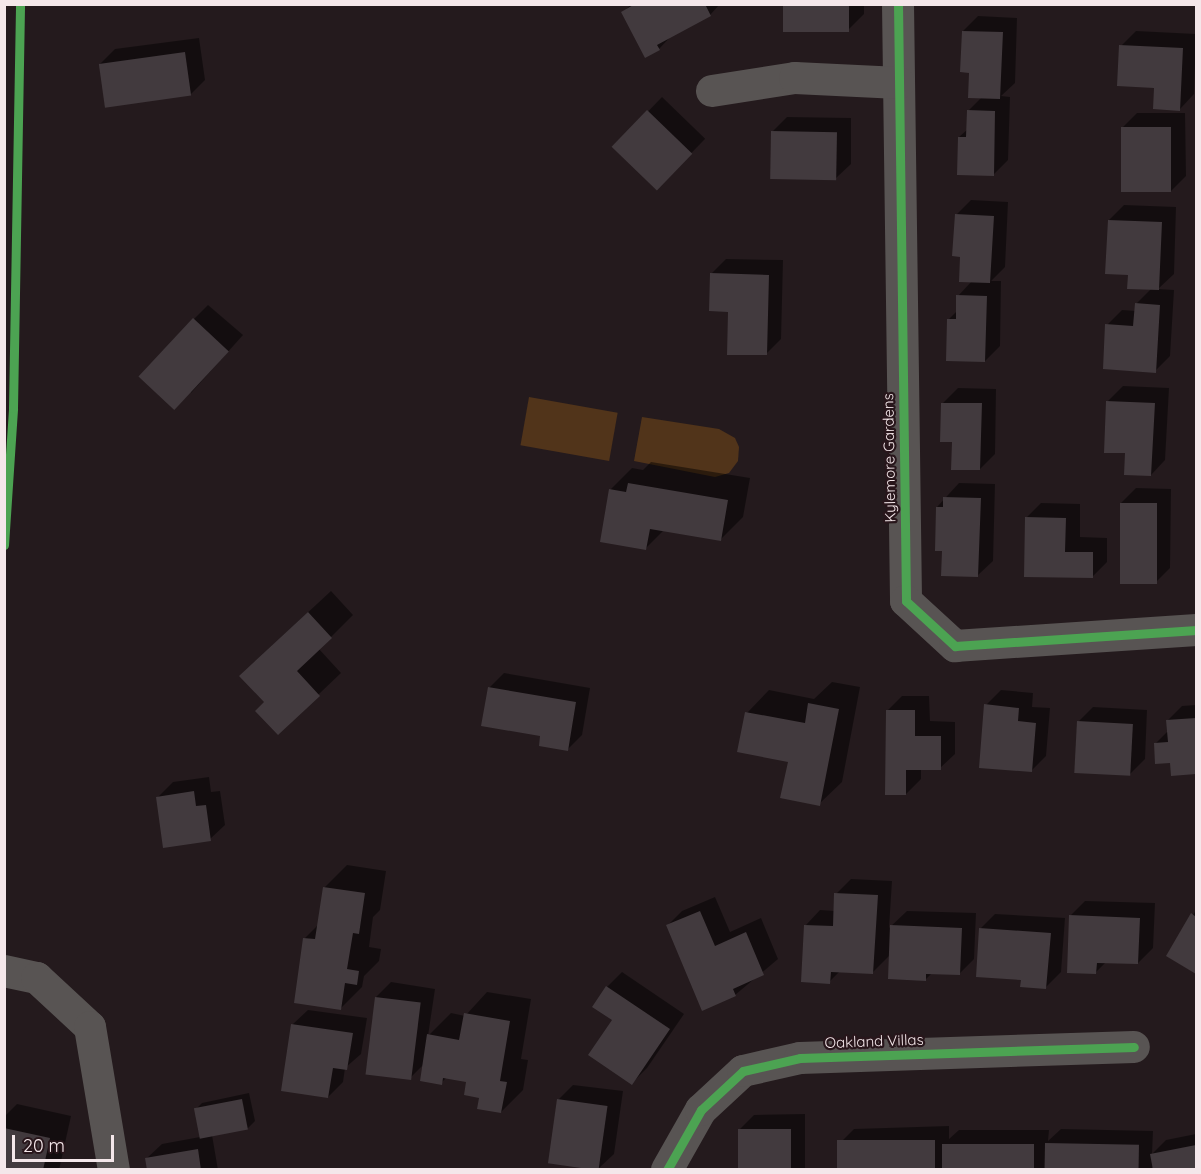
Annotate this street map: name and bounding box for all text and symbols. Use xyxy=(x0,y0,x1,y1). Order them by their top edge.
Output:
street label: Kylemore Gardens xyxy=(879,393,899,523)
street label: Oakland Villas xyxy=(824,1030,924,1052)
scale bar xyxy=(15,1123,117,1161)
text: 20 m xyxy=(23,1134,65,1157)

